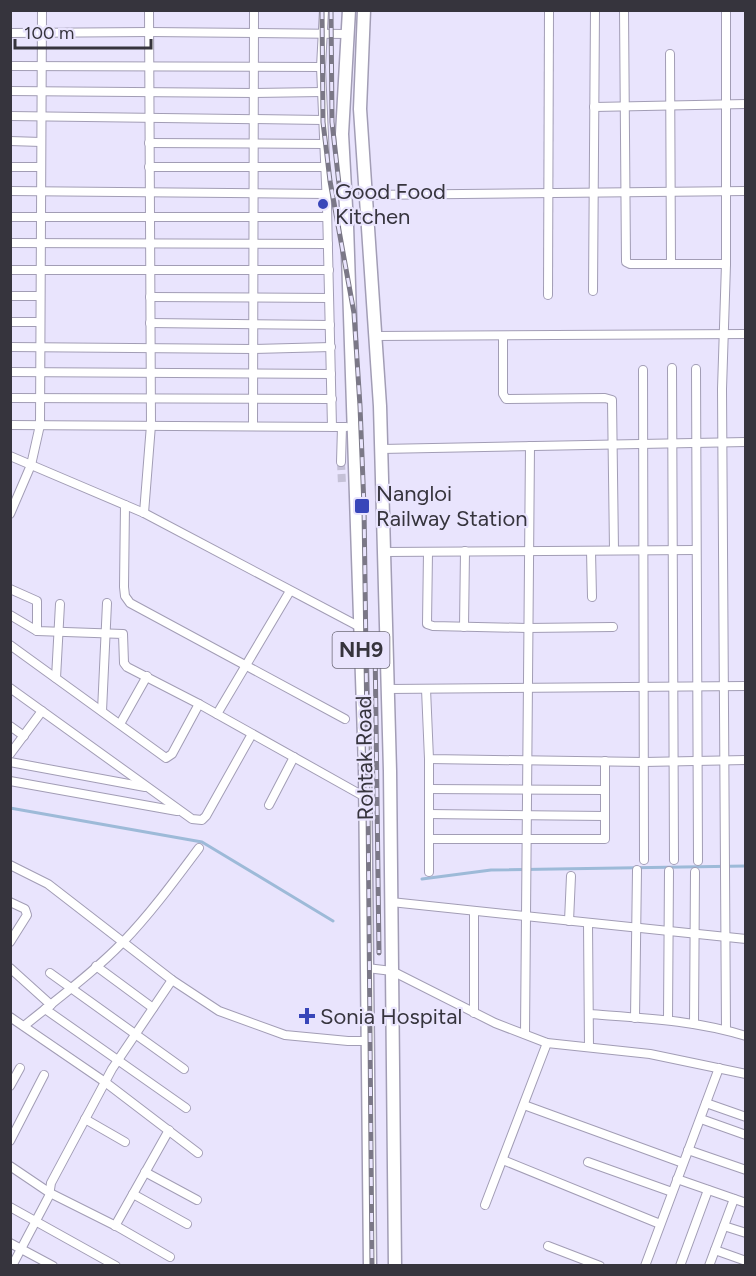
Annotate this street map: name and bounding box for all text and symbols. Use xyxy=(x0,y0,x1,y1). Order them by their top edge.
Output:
scale bar xyxy=(15,12,152,50)
text: 100 m xyxy=(24,22,74,44)
place label: Good Food Kitchen xyxy=(335,178,446,230)
marker: Good Food Kitchen xyxy=(316,197,330,211)
place label: Nangloi Railway Station xyxy=(376,480,527,532)
marker: Nangloi Railway Station xyxy=(353,497,371,515)
road number: NH9 xyxy=(332,632,389,668)
street label: Rohtak Road xyxy=(350,695,379,821)
place label: Sonia Hospital xyxy=(320,1003,462,1030)
marker: Sonia Hospital xyxy=(298,1007,316,1025)

